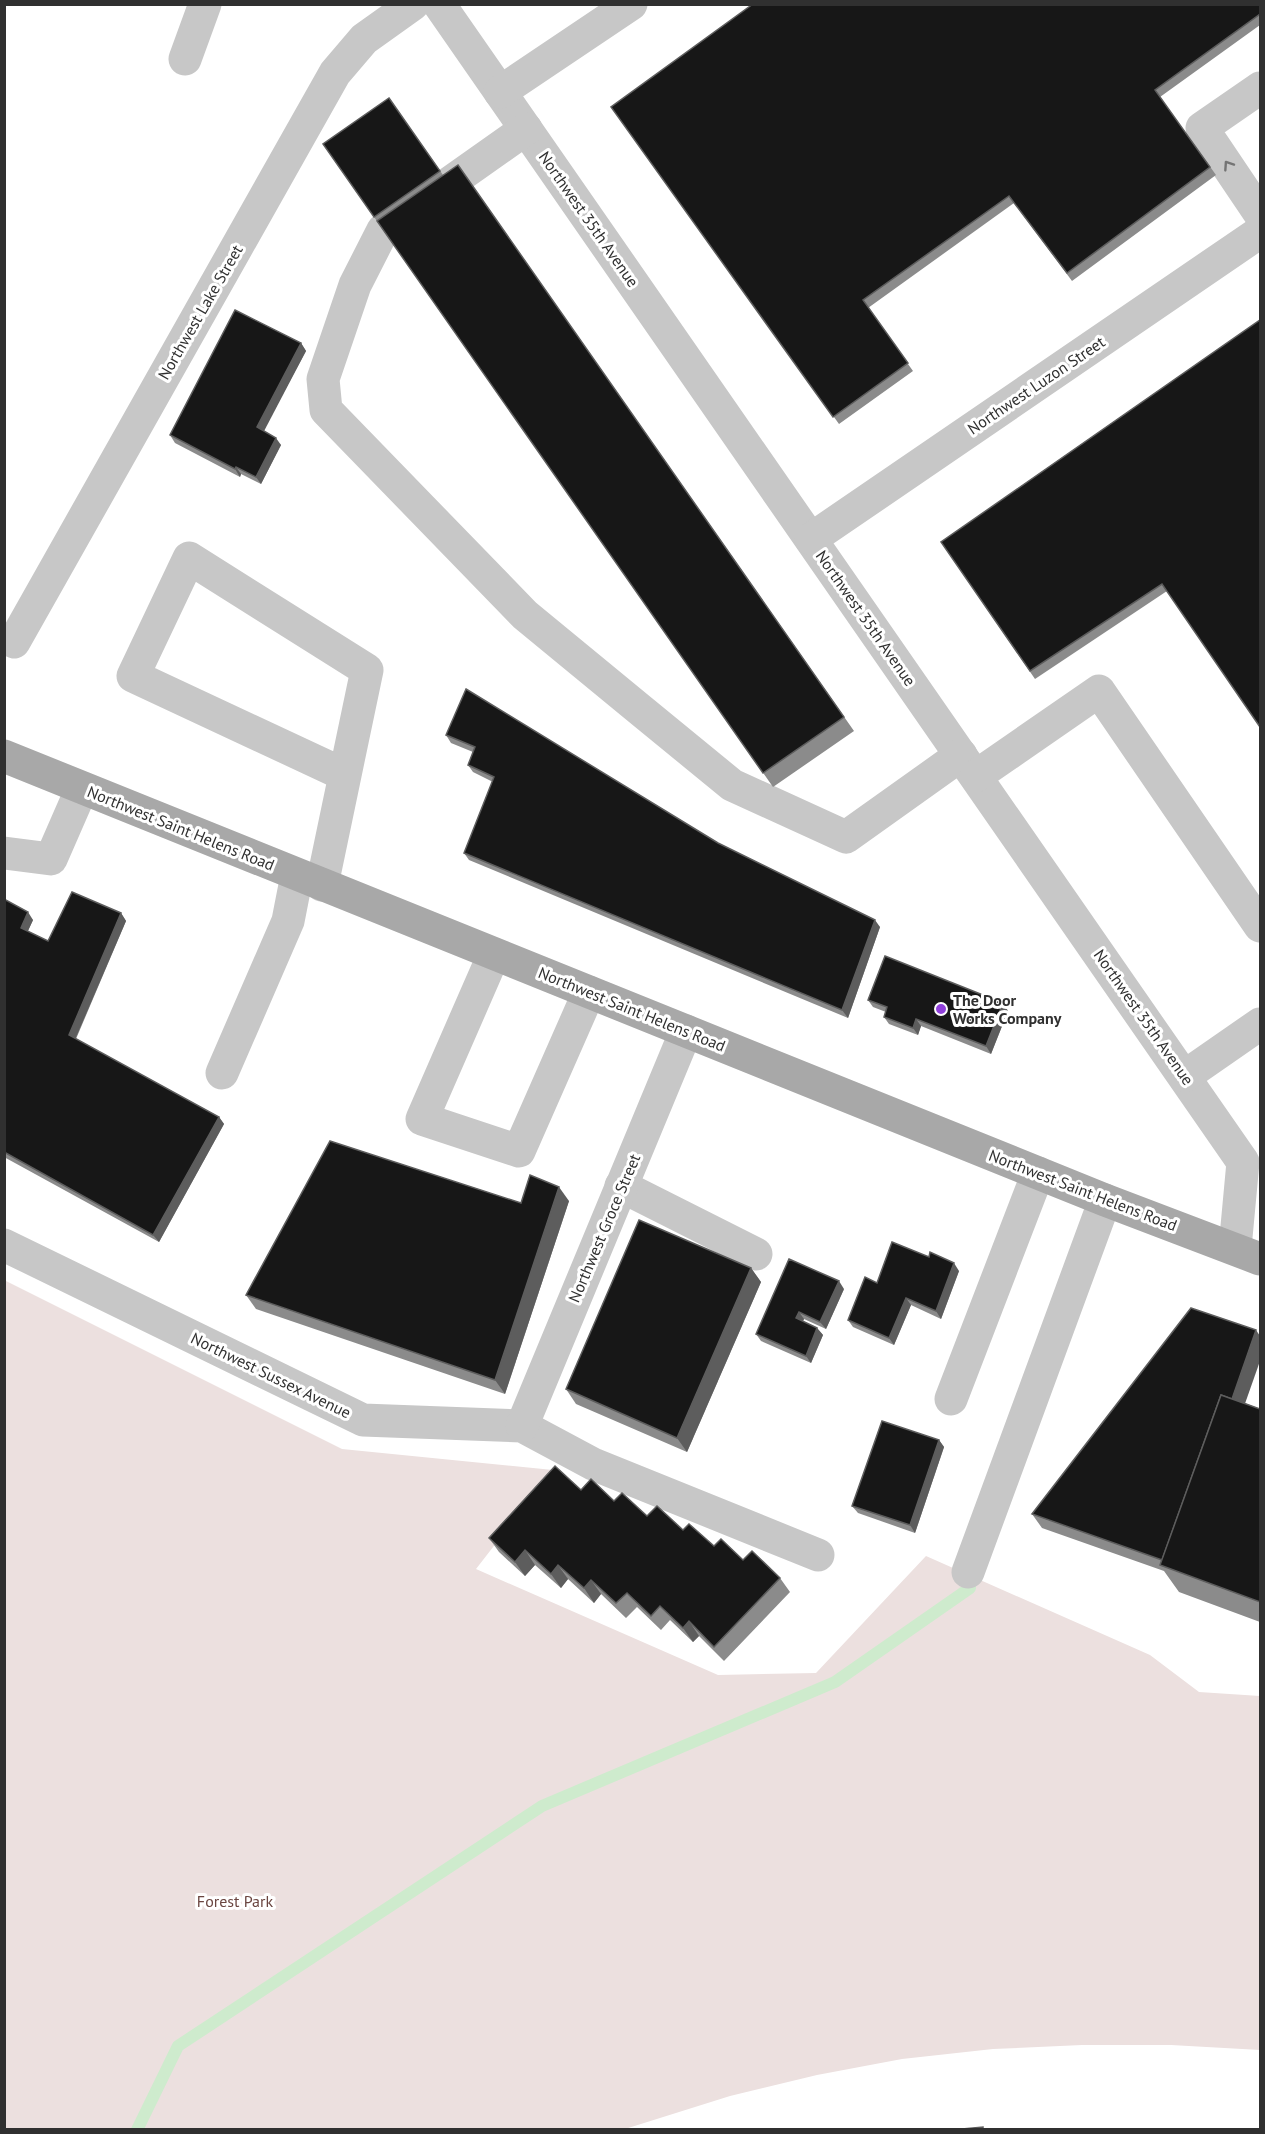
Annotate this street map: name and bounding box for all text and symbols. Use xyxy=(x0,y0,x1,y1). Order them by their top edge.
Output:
street label: Northwest 35th Avenue xyxy=(535,147,643,291)
one-way arrow xyxy=(1224,161,1235,172)
street label: Northwest Lake Street xyxy=(153,241,247,383)
street label: Northwest Luzon Street xyxy=(963,331,1109,438)
street label: Northwest 35th Avenue xyxy=(812,546,920,690)
street label: Northwest Saint Helens Road xyxy=(84,781,278,875)
street label: Northwest 35th Avenue xyxy=(1090,945,1198,1089)
street label: Northwest Saint Helens Road xyxy=(535,962,729,1056)
place label: The Door Works Company xyxy=(953,990,1062,1028)
marker: The Door Works Company xyxy=(934,1002,948,1016)
street label: Northwest Saint Helens Road xyxy=(986,1145,1180,1235)
street label: Northwest Groce Street xyxy=(564,1150,645,1305)
street label: Northwest Sussex Avenue xyxy=(188,1328,354,1422)
park label: Forest Park xyxy=(197,1891,273,1911)

